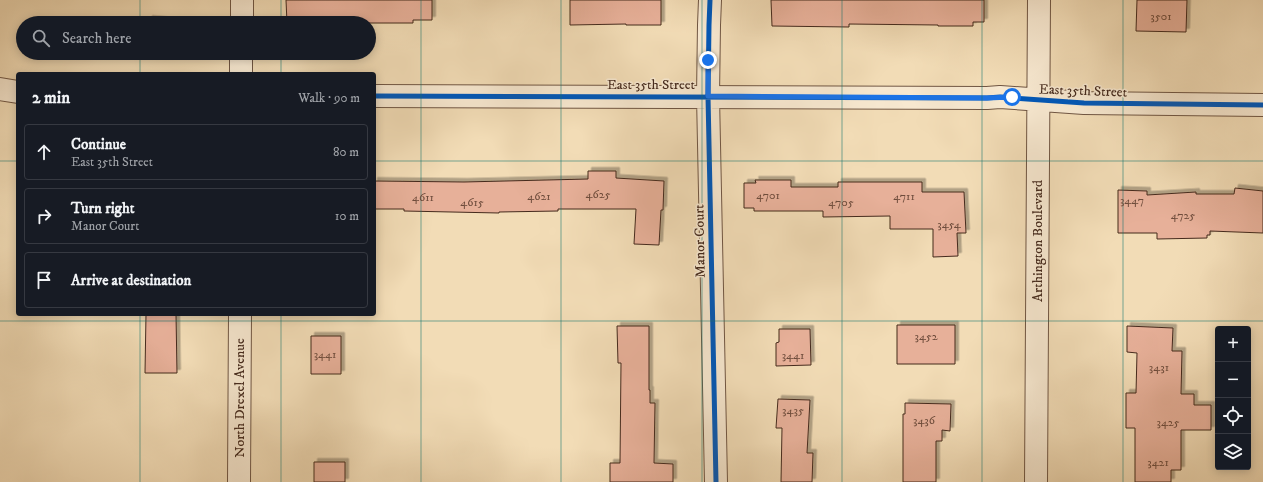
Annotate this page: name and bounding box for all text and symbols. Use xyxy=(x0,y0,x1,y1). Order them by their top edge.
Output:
house number: 3501 xyxy=(1150,9,1172,24)
search box xyxy=(16,16,376,60)
icon: search xyxy=(30,27,52,49)
text: Search here xyxy=(62,29,131,48)
route end xyxy=(699,51,717,69)
street label: East 35th Street xyxy=(607,76,696,94)
street label: East 35th Street xyxy=(1039,80,1128,102)
text: 2 min xyxy=(32,87,70,109)
route start xyxy=(1003,88,1021,106)
text: Walk · 90 m xyxy=(298,90,360,106)
text: Continue xyxy=(71,135,126,154)
icon: ahead xyxy=(33,141,55,163)
text: 80 m xyxy=(333,144,359,160)
text: East 35th Street xyxy=(71,154,153,170)
street label: Arthington Boulevard xyxy=(1029,180,1047,302)
house number: 4625 xyxy=(586,187,611,202)
house number: 4701 xyxy=(756,188,780,203)
house number: 4621 xyxy=(527,189,551,204)
house number: 4711 xyxy=(893,189,915,204)
house number: 4611 xyxy=(412,190,434,205)
house number: 3447 xyxy=(1120,193,1144,208)
house number: 4615 xyxy=(460,195,484,210)
house number: 4705 xyxy=(828,195,854,210)
text: Turn right xyxy=(71,199,134,218)
street label: Manor Court xyxy=(690,204,710,278)
icon: right xyxy=(33,205,55,227)
text: 10 m xyxy=(335,208,359,224)
house number: 4725 xyxy=(1171,208,1195,223)
house number: 3454 xyxy=(937,217,962,232)
text: Manor Court xyxy=(71,218,139,234)
icon: arrive xyxy=(33,269,55,291)
text: Arrive at destination xyxy=(71,271,191,290)
map controls xyxy=(1215,326,1251,470)
button: + xyxy=(1215,326,1251,362)
house number: 3452 xyxy=(914,329,938,344)
street label: North Drexel Avenue xyxy=(231,338,249,458)
house number: 3441 xyxy=(314,347,336,362)
house number: 3441 xyxy=(782,348,804,363)
house number: 3431 xyxy=(1149,360,1169,375)
button: − xyxy=(1215,362,1251,398)
button: locate xyxy=(1215,398,1251,434)
house number: 3435 xyxy=(782,403,804,418)
house number: 3436 xyxy=(913,413,936,428)
house number: 3425 xyxy=(1156,415,1180,430)
button: layers xyxy=(1215,434,1251,470)
house number: 3421 xyxy=(1147,455,1169,470)

